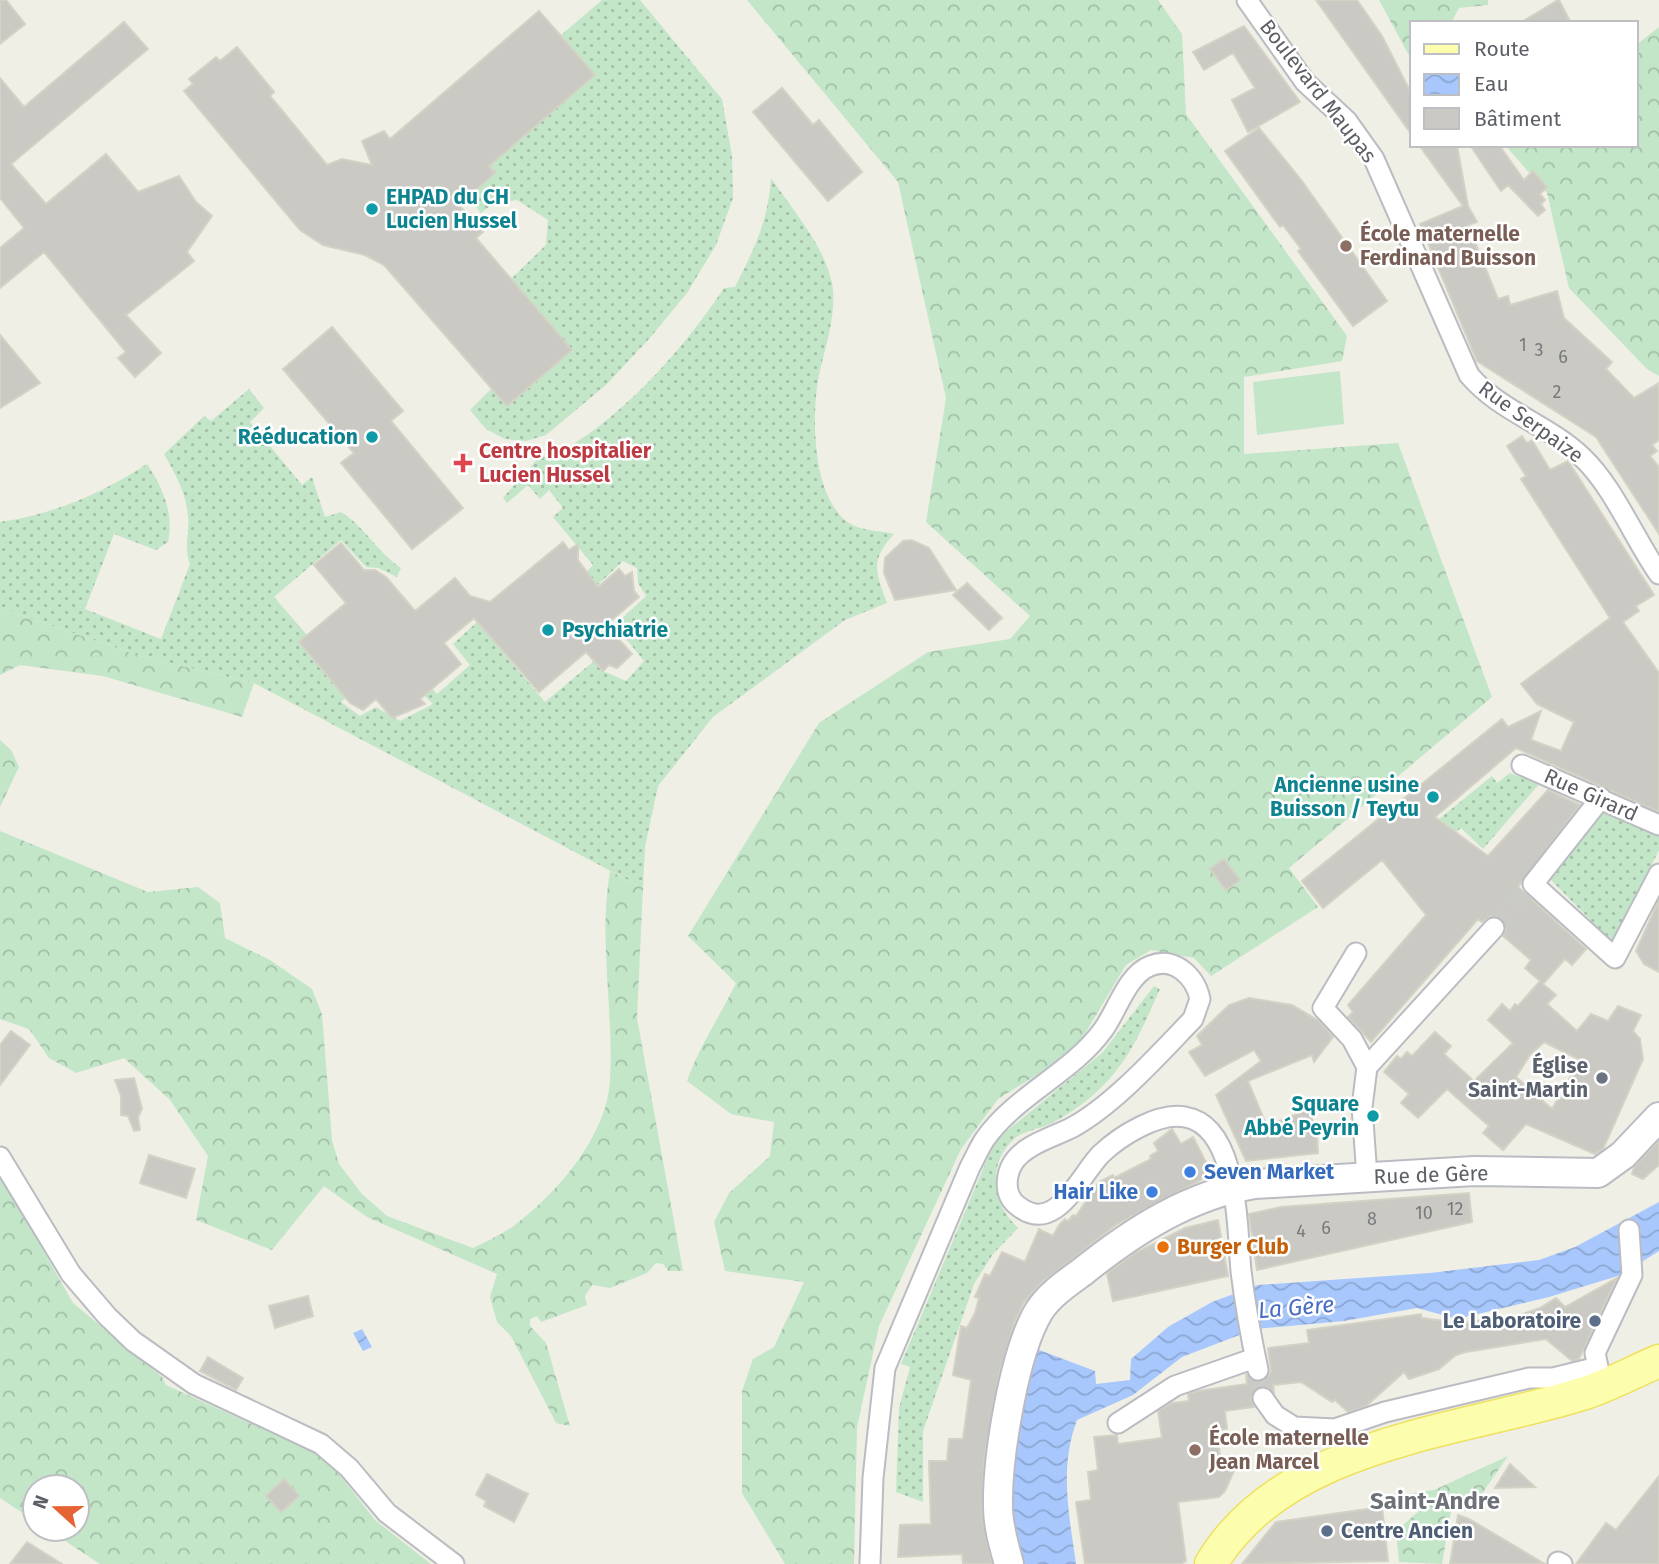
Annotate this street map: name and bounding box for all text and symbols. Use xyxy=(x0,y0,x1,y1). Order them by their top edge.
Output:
street label: Boulevard Maupas xyxy=(1254,14,1382,168)
legend xyxy=(1410,21,1638,147)
text: Route xyxy=(1474,36,1530,62)
text: Eau xyxy=(1474,71,1509,97)
text: Bâtiment xyxy=(1474,106,1561,132)
place label: EHPAD du CH Lucien Hussel xyxy=(386,184,518,234)
marker: EHPAD du CH Lucien Hussel xyxy=(364,201,380,217)
place label: École maternelle Ferdinand Buisson xyxy=(1360,220,1536,271)
marker: École maternelle Ferdinand Buisson xyxy=(1338,238,1354,254)
house number: 1 xyxy=(1519,334,1527,356)
house number: 3 xyxy=(1535,339,1543,361)
house number: 6 xyxy=(1558,346,1568,368)
street label: Rue Serpaize xyxy=(1474,375,1588,469)
house number: 2 xyxy=(1553,381,1562,403)
place label: Rééducation xyxy=(238,424,358,450)
marker: Rééducation xyxy=(364,429,380,445)
place label: Centre hospitalier Lucien Hussel xyxy=(479,438,652,488)
marker: Centre hospitalier Lucien Hussel xyxy=(453,453,473,473)
place label: Psychiatrie xyxy=(562,617,669,643)
marker: Psychiatrie xyxy=(540,622,556,638)
street label: Rue Girard xyxy=(1540,763,1642,827)
place label: Ancienne usine Buisson / Teytu xyxy=(1270,772,1419,822)
marker: Ancienne usine Buisson / Teytu xyxy=(1425,789,1441,805)
place label: Église Saint-Martin xyxy=(1468,1052,1588,1103)
marker: Église Saint-Martin xyxy=(1594,1070,1610,1086)
place label: Square Abbé Peyrin xyxy=(1243,1091,1359,1141)
marker: Square Abbé Peyrin xyxy=(1365,1108,1381,1124)
place label: Seven Market xyxy=(1204,1159,1335,1185)
street label: Rue de Gère xyxy=(1373,1160,1489,1190)
marker: Seven Market xyxy=(1182,1164,1198,1180)
place label: Hair Like xyxy=(1054,1179,1138,1205)
marker: Hair Like xyxy=(1144,1184,1160,1200)
house number: 12 xyxy=(1447,1198,1463,1220)
house number: 10 xyxy=(1415,1202,1433,1224)
house number: 8 xyxy=(1367,1208,1377,1230)
house number: 6 xyxy=(1321,1217,1331,1239)
house number: 4 xyxy=(1296,1220,1306,1242)
place label: Burger Club xyxy=(1177,1234,1289,1260)
marker: Burger Club xyxy=(1155,1239,1171,1255)
water label: La Gère xyxy=(1257,1290,1335,1324)
place label: Le Laboratoire xyxy=(1443,1308,1581,1334)
marker: Le Laboratoire xyxy=(1587,1313,1603,1329)
place label: École maternelle Jean Marcel xyxy=(1208,1424,1369,1475)
marker: École maternelle Jean Marcel xyxy=(1187,1442,1203,1458)
north arrow xyxy=(21,1473,91,1543)
district label: Saint-Andre xyxy=(1370,1487,1500,1515)
text: N xyxy=(28,1492,54,1512)
place label: Centre Ancien xyxy=(1341,1518,1473,1544)
marker: Centre Ancien xyxy=(1319,1523,1335,1539)

